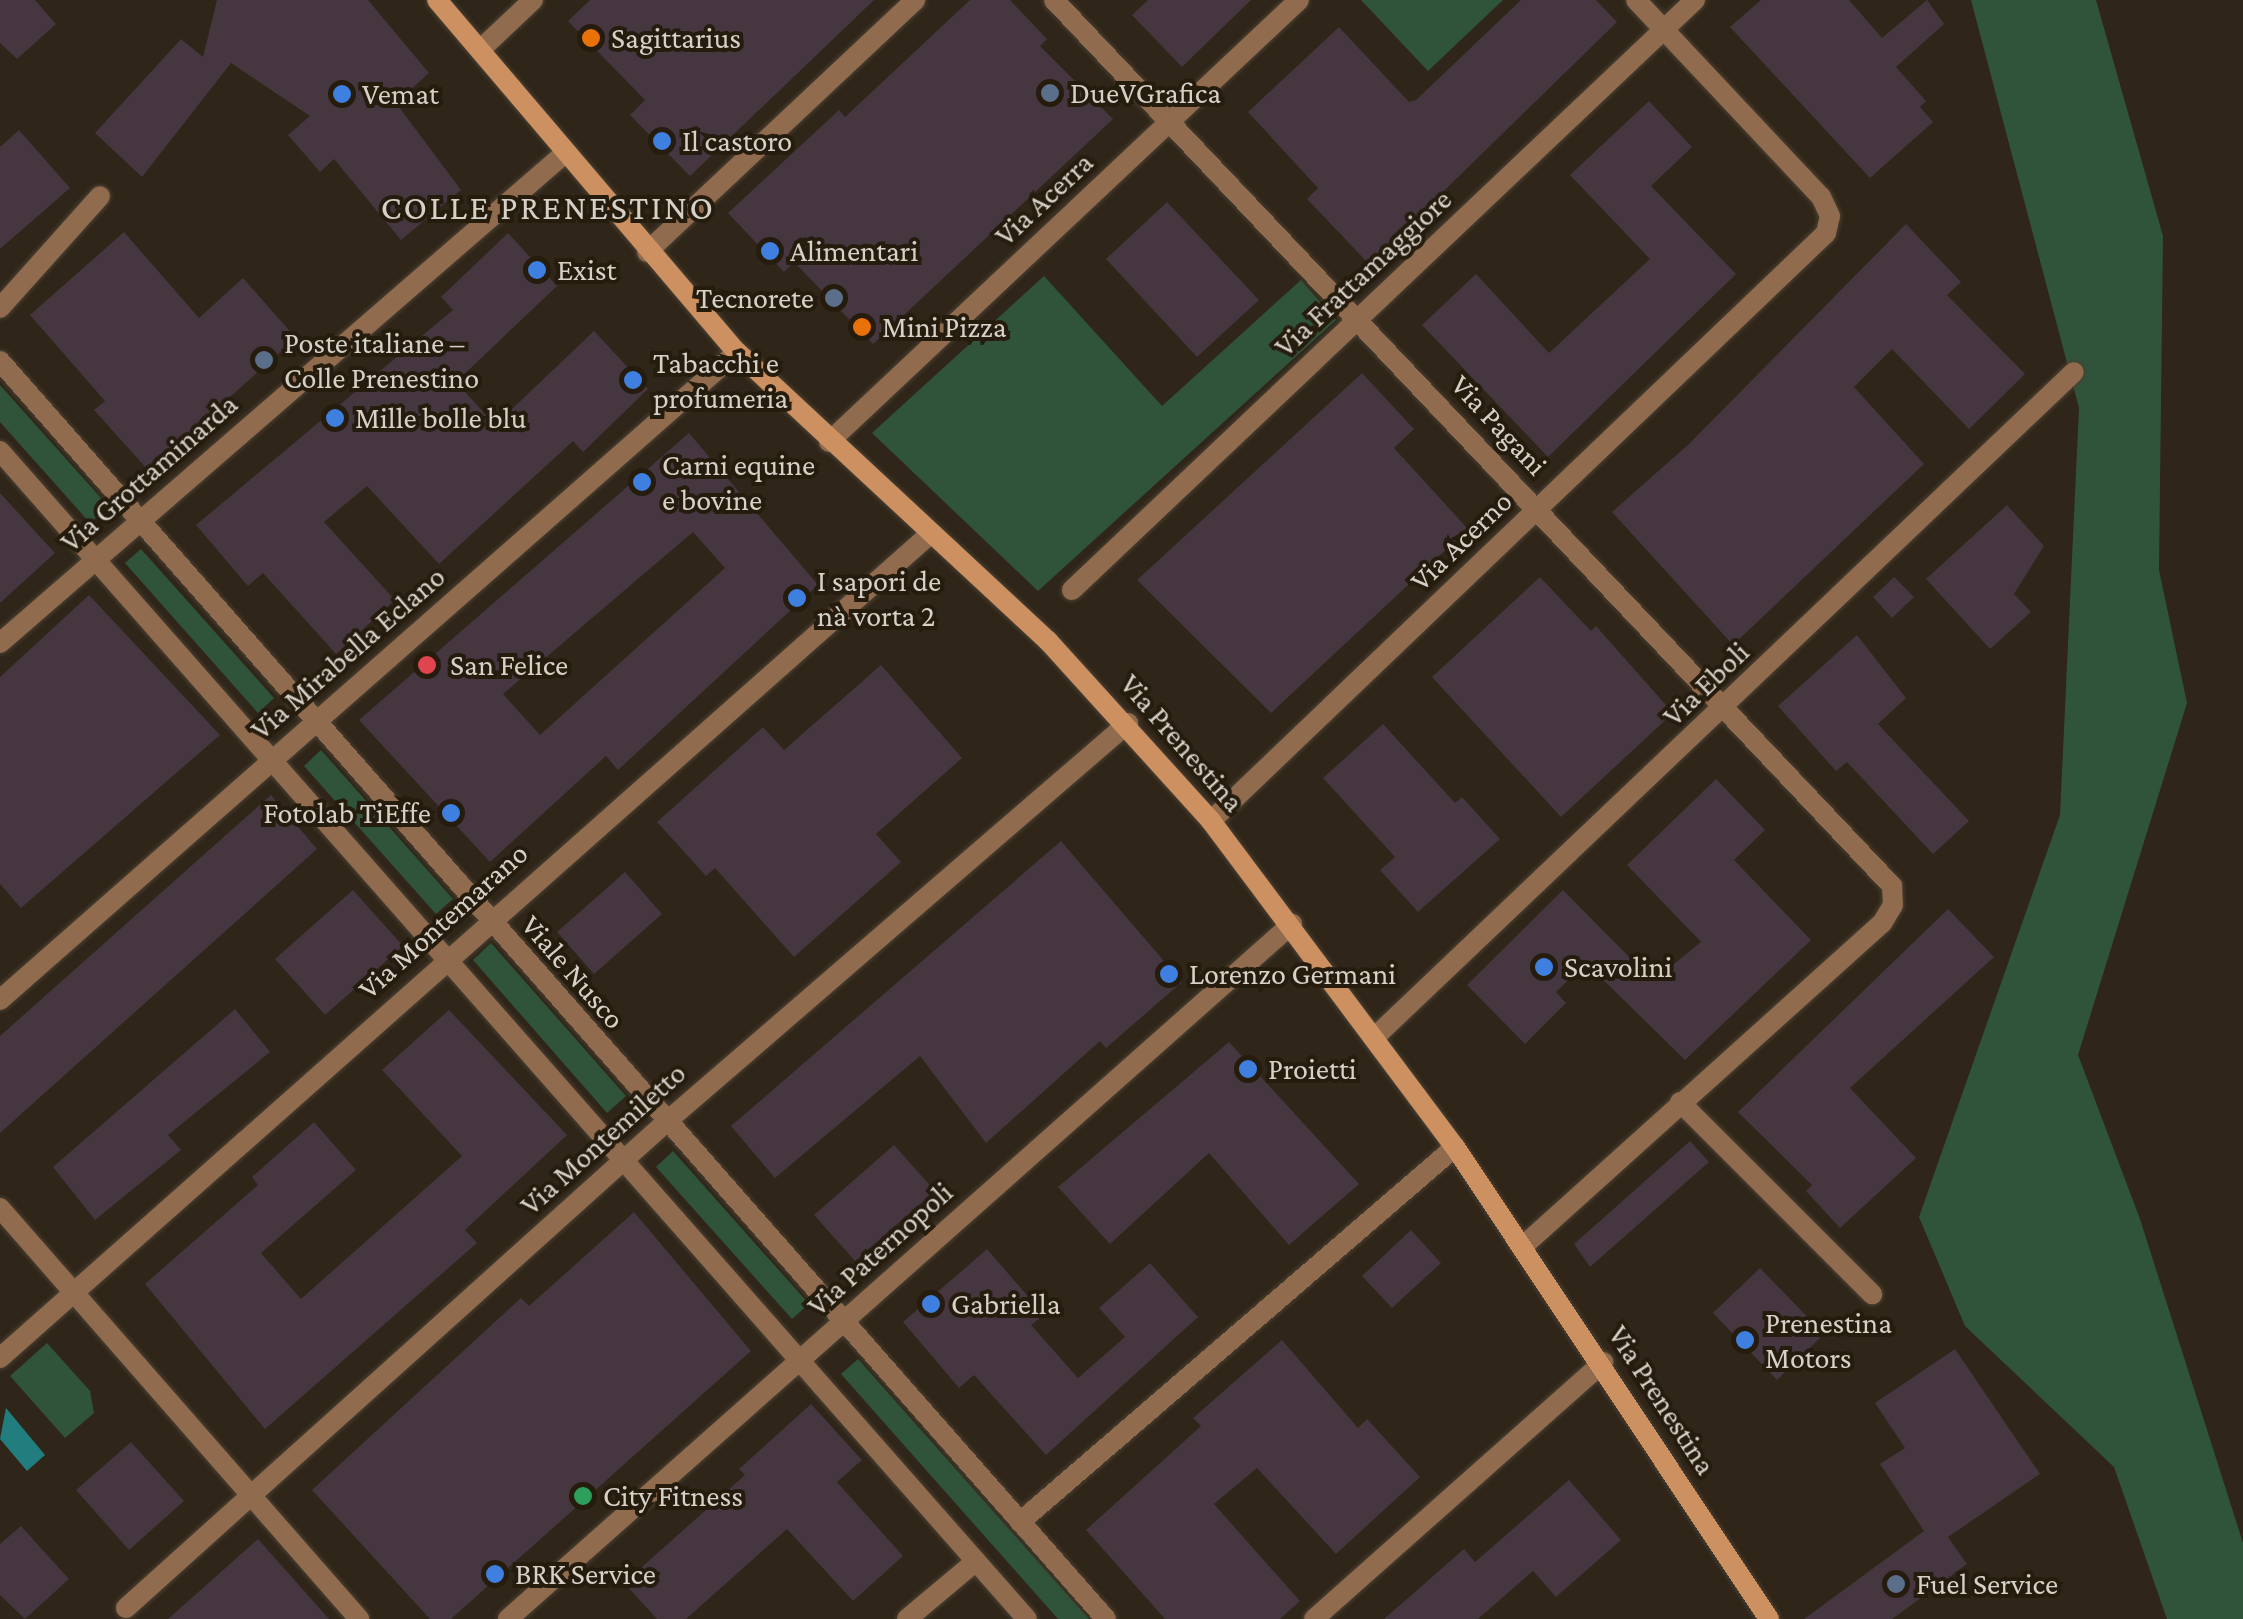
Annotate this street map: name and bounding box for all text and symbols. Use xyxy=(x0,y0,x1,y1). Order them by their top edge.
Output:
place label: Sagittarius xyxy=(611,20,741,56)
marker: Sagittarius xyxy=(580,27,602,49)
place label: DueVGrafica xyxy=(1070,75,1221,111)
place label: Vemat xyxy=(362,76,439,112)
marker: DueVGrafica xyxy=(1039,82,1061,104)
marker: Vemat xyxy=(331,83,353,105)
place label: Il castoro xyxy=(682,123,792,159)
marker: Il castoro xyxy=(651,130,673,152)
street label: Via Acerra xyxy=(987,145,1101,253)
street label: Via Frattamaggiore xyxy=(1267,182,1459,364)
district label: COLLE PRENESTINO xyxy=(381,187,715,229)
place label: Alimentari xyxy=(790,233,918,269)
marker: Alimentari xyxy=(759,240,781,262)
place label: Exist xyxy=(557,252,616,288)
marker: Exist xyxy=(526,259,548,281)
place label: Tecnorete xyxy=(696,280,814,316)
marker: Tecnorete xyxy=(823,287,845,309)
place label: Mini Pizza xyxy=(882,309,1007,345)
marker: Mini Pizza xyxy=(851,316,873,338)
place label: Poste italiane – Colle Prenestino xyxy=(284,325,479,396)
place label: Tabacchi e profumeria xyxy=(653,345,788,416)
marker: Poste italiane – Colle Prenestino xyxy=(253,349,275,371)
street label: Via Pagani xyxy=(1443,367,1555,483)
marker: Tabacchi e profumeria xyxy=(622,369,644,391)
street label: Via Grottaminarda xyxy=(53,386,245,560)
place label: Mille bolle blu xyxy=(355,400,526,436)
marker: Mille bolle blu xyxy=(324,407,346,429)
place label: Carni equine e bovine xyxy=(662,447,815,518)
marker: Carni equine e bovine xyxy=(631,471,653,493)
street label: Via Acerno xyxy=(1402,484,1520,598)
street label: Via Mirabella Eclano xyxy=(243,559,453,747)
place label: I sapori de nà vorta 2 xyxy=(817,563,941,634)
marker: I sapori de nà vorta 2 xyxy=(786,587,808,609)
street label: Via Eboli xyxy=(1655,634,1757,734)
place label: San Felice xyxy=(450,647,568,683)
marker: San Felice xyxy=(414,652,440,678)
street label: Via Prenestina xyxy=(1112,667,1252,819)
place label: Fotolab TiEffe xyxy=(263,795,431,831)
marker: Fotolab TiEffe xyxy=(440,802,462,824)
street label: Via Montemarano xyxy=(351,835,535,1007)
street label: Viale Nusco xyxy=(514,908,632,1036)
place label: Scavolini xyxy=(1564,949,1672,985)
place label: Lorenzo Germani xyxy=(1189,956,1396,992)
marker: Scavolini xyxy=(1533,956,1555,978)
marker: Lorenzo Germani xyxy=(1158,963,1180,985)
place label: Proietti xyxy=(1268,1051,1357,1087)
street label: Via Montemiletto xyxy=(513,1055,693,1223)
marker: Proietti xyxy=(1237,1058,1259,1080)
street label: Via Paternopoli xyxy=(800,1174,960,1324)
place label: Gabriella xyxy=(951,1286,1061,1322)
marker: Gabriella xyxy=(920,1293,942,1315)
place label: Prenestina Motors xyxy=(1765,1305,1892,1376)
street label: Via Prenestina xyxy=(1600,1318,1724,1482)
marker: Prenestina Motors xyxy=(1734,1329,1756,1351)
place label: City Fitness xyxy=(603,1478,743,1514)
marker: City Fitness xyxy=(572,1485,594,1507)
place label: BRK Service xyxy=(515,1556,656,1592)
marker: BRK Service xyxy=(484,1563,506,1585)
place label: Fuel Service xyxy=(1916,1566,2058,1602)
marker: Fuel Service xyxy=(1885,1573,1907,1595)

